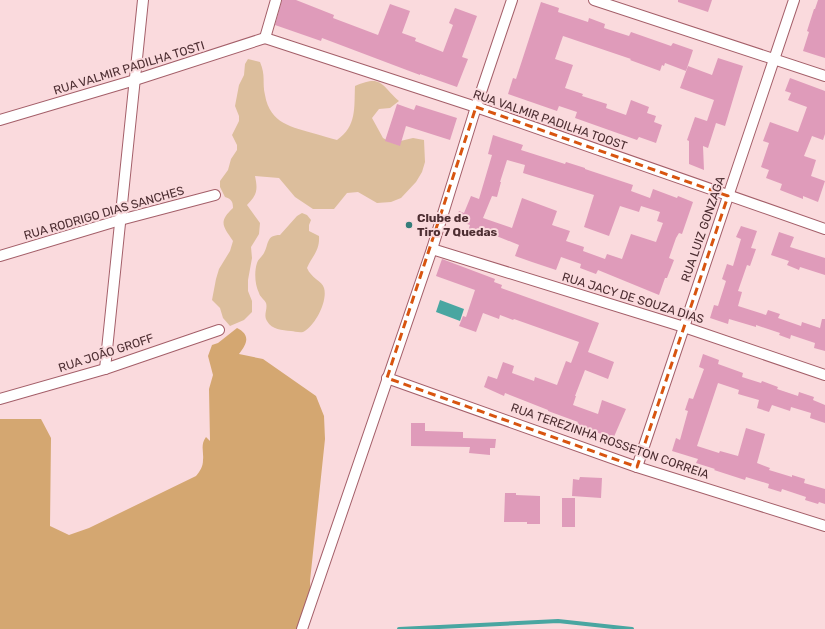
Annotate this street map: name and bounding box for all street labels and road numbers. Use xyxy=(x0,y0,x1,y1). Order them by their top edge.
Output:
street label: RUA VALMIR PADILHA TOSTI xyxy=(52,38,206,98)
street label: RUA VALMIR PADILHA TOOST xyxy=(471,87,629,153)
street label: RUA LUIZ GONZAGA xyxy=(678,174,728,284)
street label: RUA RODRIGO DIAS SANCHES xyxy=(22,183,186,243)
street label: RUA JACY DE SOUZA DIAS xyxy=(560,270,706,326)
street label: RUA JOÃO GROFF xyxy=(57,331,155,375)
street label: RUA TEREZINHA ROSSETON CORREIA xyxy=(509,400,711,482)

